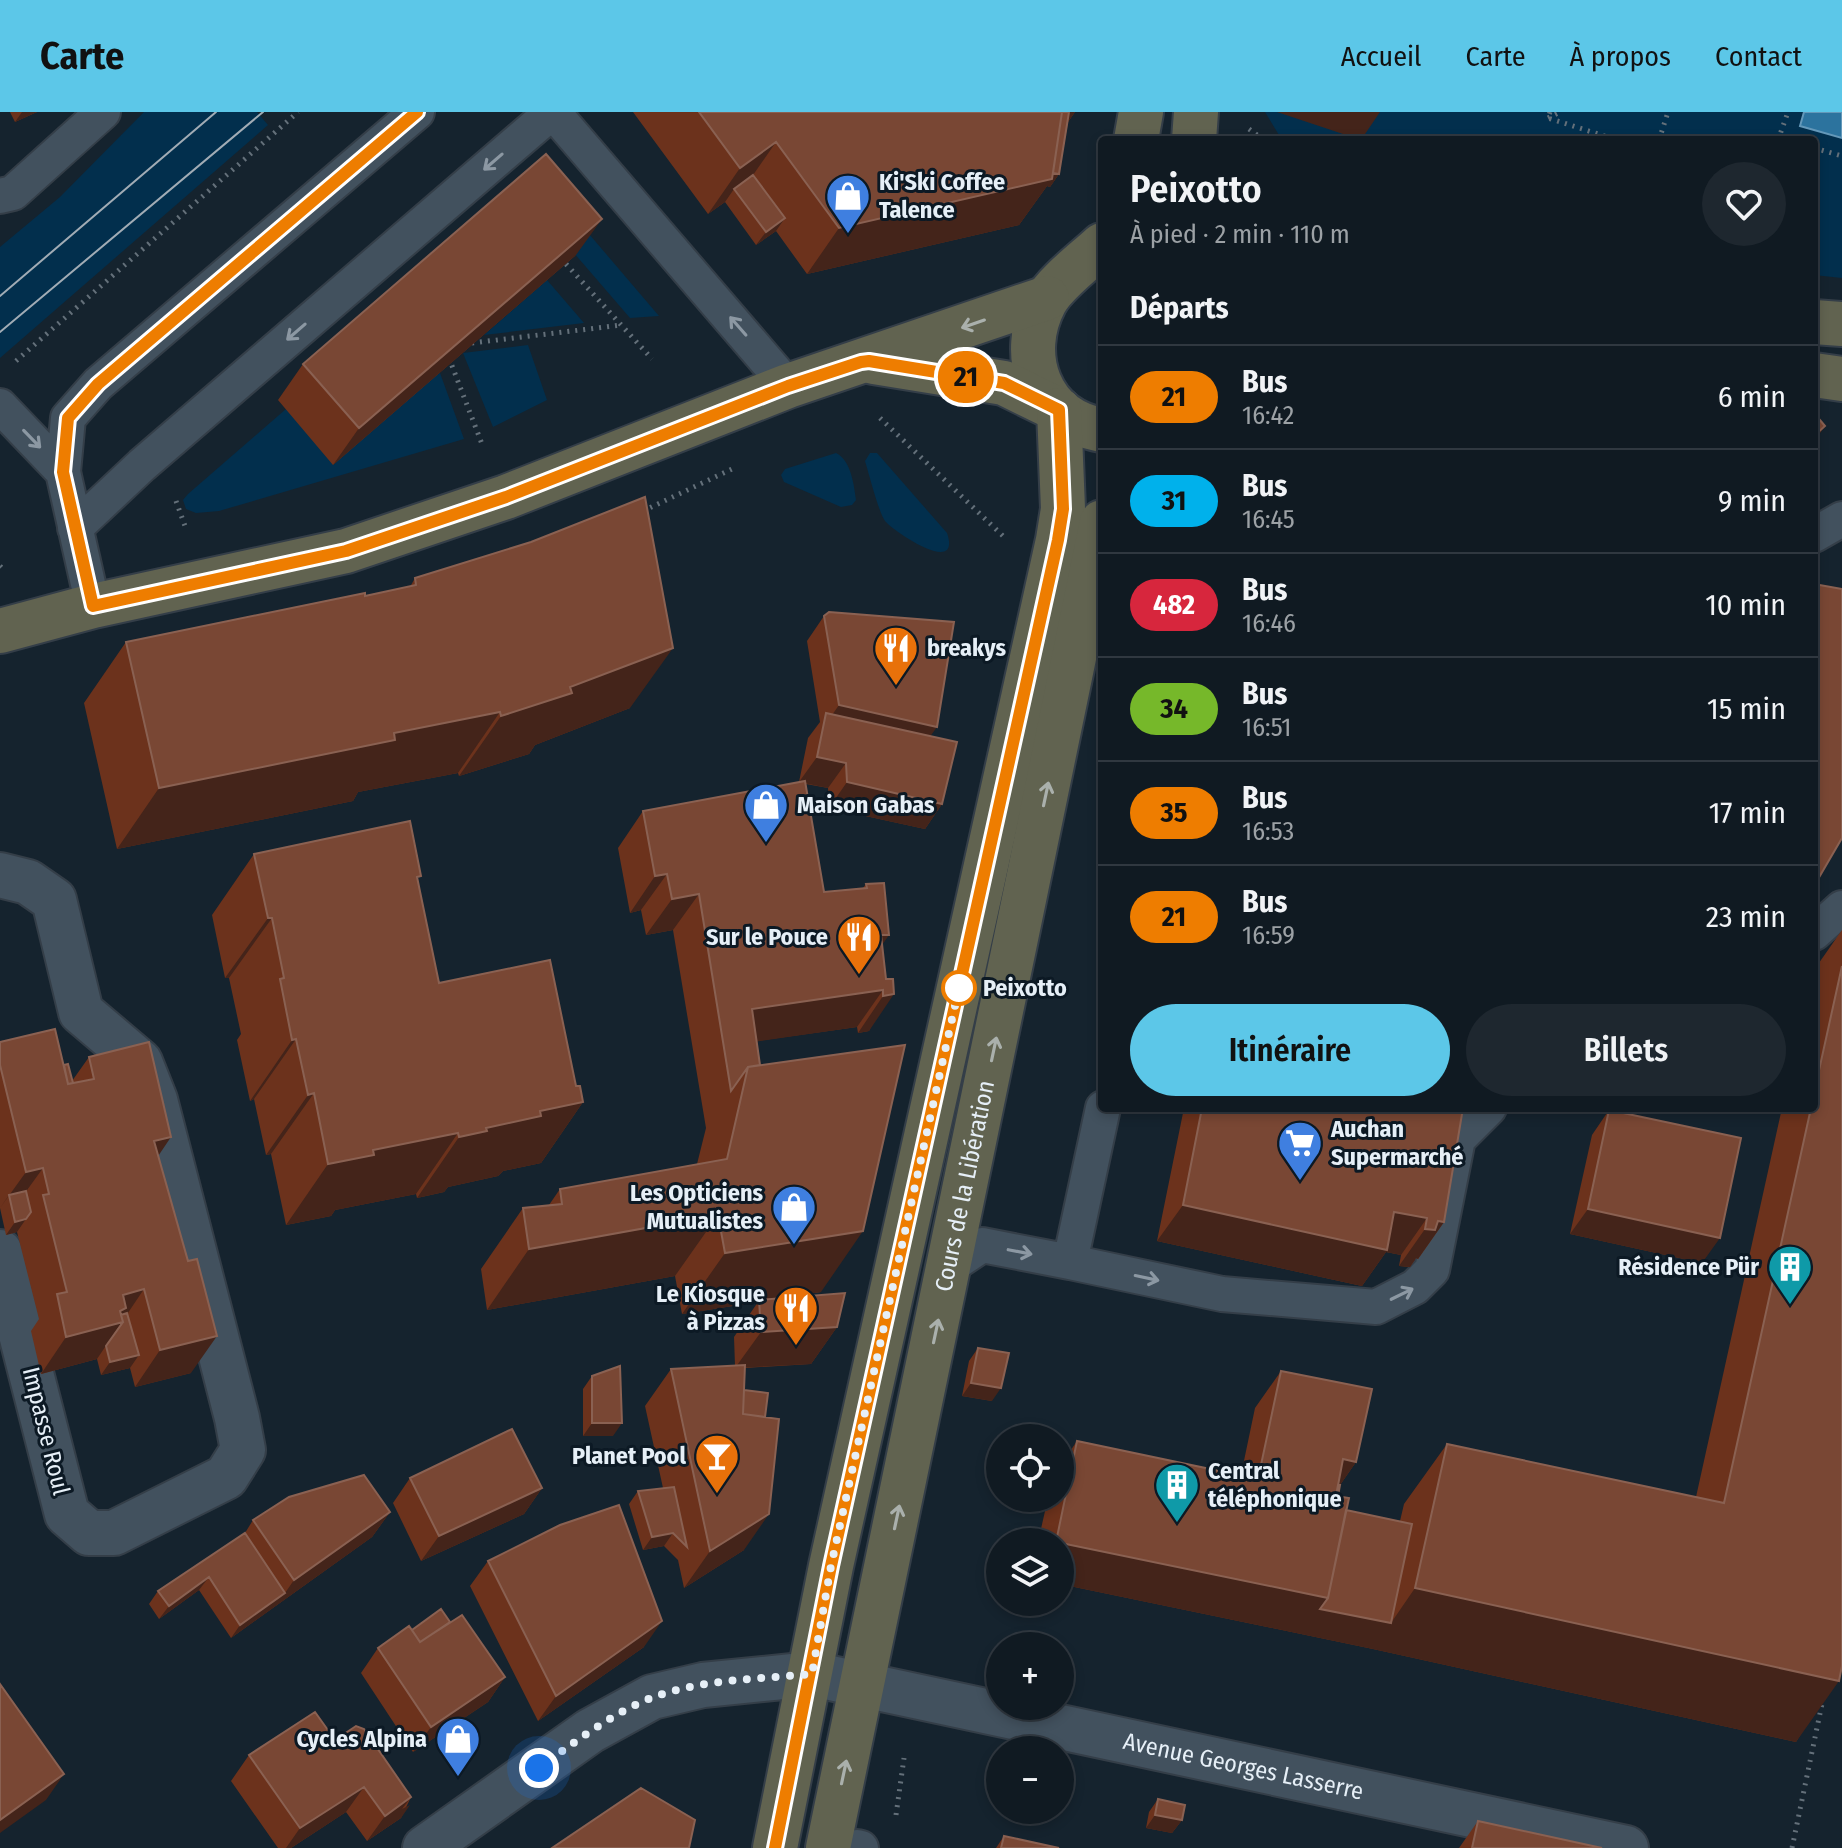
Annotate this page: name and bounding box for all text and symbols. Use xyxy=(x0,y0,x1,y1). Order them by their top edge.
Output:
text: Carte xyxy=(40,33,124,79)
text: Accueil xyxy=(1341,40,1422,73)
text: Carte xyxy=(1466,40,1526,73)
text: À propos xyxy=(1570,40,1671,73)
text: Contact xyxy=(1715,40,1802,73)
one-way arrow xyxy=(483,153,503,171)
button: heart xyxy=(1702,162,1786,246)
text: Peixotto xyxy=(1130,166,1262,212)
place label: Ki'Ski Coffee Talence xyxy=(879,168,1005,224)
shop icon: Ki'Ski Coffee Talence xyxy=(824,172,872,235)
text: À pied · 2 min · 110 m xyxy=(1130,219,1350,250)
text: Départs xyxy=(1130,290,1229,326)
one-way arrow xyxy=(729,317,747,337)
one-way arrow xyxy=(962,318,986,332)
one-way arrow xyxy=(286,323,307,341)
line badge: 21 xyxy=(930,351,1002,403)
text: 21 xyxy=(954,360,978,393)
text: Bus xyxy=(1242,364,1287,400)
text: 6 min xyxy=(1718,379,1786,415)
text: 21 xyxy=(1162,380,1186,413)
text: 16:42 xyxy=(1242,400,1294,431)
one-way arrow xyxy=(22,429,41,449)
text: Bus xyxy=(1242,468,1287,504)
text: 9 min xyxy=(1718,483,1786,519)
text: 31 xyxy=(1162,484,1186,517)
text: 16:45 xyxy=(1242,504,1295,535)
text: Bus xyxy=(1242,572,1287,608)
text: 10 min xyxy=(1705,587,1786,623)
text: 482 xyxy=(1153,588,1195,621)
text: 16:46 xyxy=(1242,608,1296,639)
restaurant icon: breakys xyxy=(872,624,920,687)
place label: breakys xyxy=(927,634,1006,662)
text: Bus xyxy=(1242,676,1287,712)
text: 15 min xyxy=(1707,691,1786,727)
text: 34 xyxy=(1160,692,1188,725)
text: 16:51 xyxy=(1242,712,1291,743)
text: Bus xyxy=(1242,780,1287,816)
shop icon: Maison Gabas xyxy=(742,781,790,844)
one-way arrow xyxy=(1040,782,1055,808)
place label: Maison Gabas xyxy=(797,791,935,819)
text: 17 min xyxy=(1709,795,1786,831)
text: 35 xyxy=(1161,796,1188,829)
text: 16:53 xyxy=(1242,816,1294,847)
text: Bus xyxy=(1242,884,1287,920)
text: 23 min xyxy=(1706,899,1786,935)
text: 21 xyxy=(1162,900,1186,933)
restaurant icon: Sur le Pouce xyxy=(835,913,883,976)
text: 16:59 xyxy=(1242,920,1295,951)
place label: Sur le Pouce xyxy=(706,923,828,951)
marker: Peixotto xyxy=(942,971,976,1005)
place label: Peixotto xyxy=(983,974,1067,1002)
button: Itinéraire xyxy=(1130,1004,1450,1096)
button: Billets xyxy=(1466,1004,1786,1096)
one-way arrow xyxy=(987,1037,1002,1062)
street label: Cours de la Libération xyxy=(929,1078,1000,1294)
place label: Auchan Supermarché xyxy=(1330,1115,1463,1171)
supermarket icon: Auchan Supermarché xyxy=(1276,1119,1324,1182)
place label: Les Opticiens Mutualistes xyxy=(630,1179,763,1235)
shop icon: Les Opticiens Mutualistes xyxy=(770,1183,818,1246)
building icon: Résidence Pür xyxy=(1766,1243,1814,1306)
one-way arrow xyxy=(1006,1246,1032,1261)
place label: Résidence Pür xyxy=(1618,1253,1759,1281)
one-way arrow xyxy=(1133,1271,1159,1286)
place label: Le Kiosque à Pizzas xyxy=(656,1280,765,1336)
restaurant icon: Le Kiosque à Pizzas xyxy=(772,1284,820,1347)
one-way arrow xyxy=(1389,1286,1413,1301)
one-way arrow xyxy=(929,1319,944,1344)
street label: Impasse Roul xyxy=(17,1364,75,1498)
map controls xyxy=(986,1424,1074,1824)
button: locate xyxy=(986,1424,1074,1512)
bar icon: Planet Pool xyxy=(693,1432,741,1495)
place label: Planet Pool xyxy=(572,1442,686,1470)
place label: Central téléphonique xyxy=(1208,1457,1342,1513)
building icon: Central téléphonique xyxy=(1153,1461,1201,1524)
one-way arrow xyxy=(890,1505,905,1530)
button: layers xyxy=(986,1528,1074,1616)
button: + xyxy=(986,1632,1074,1720)
shop icon: Cycles Alpina xyxy=(434,1715,482,1778)
place label: Cycles Alpina xyxy=(296,1725,427,1753)
street label: Avenue Georges Lasserre xyxy=(1121,1727,1366,1805)
button: − xyxy=(986,1736,1074,1824)
your location xyxy=(519,1748,559,1788)
one-way arrow xyxy=(837,1759,852,1785)

